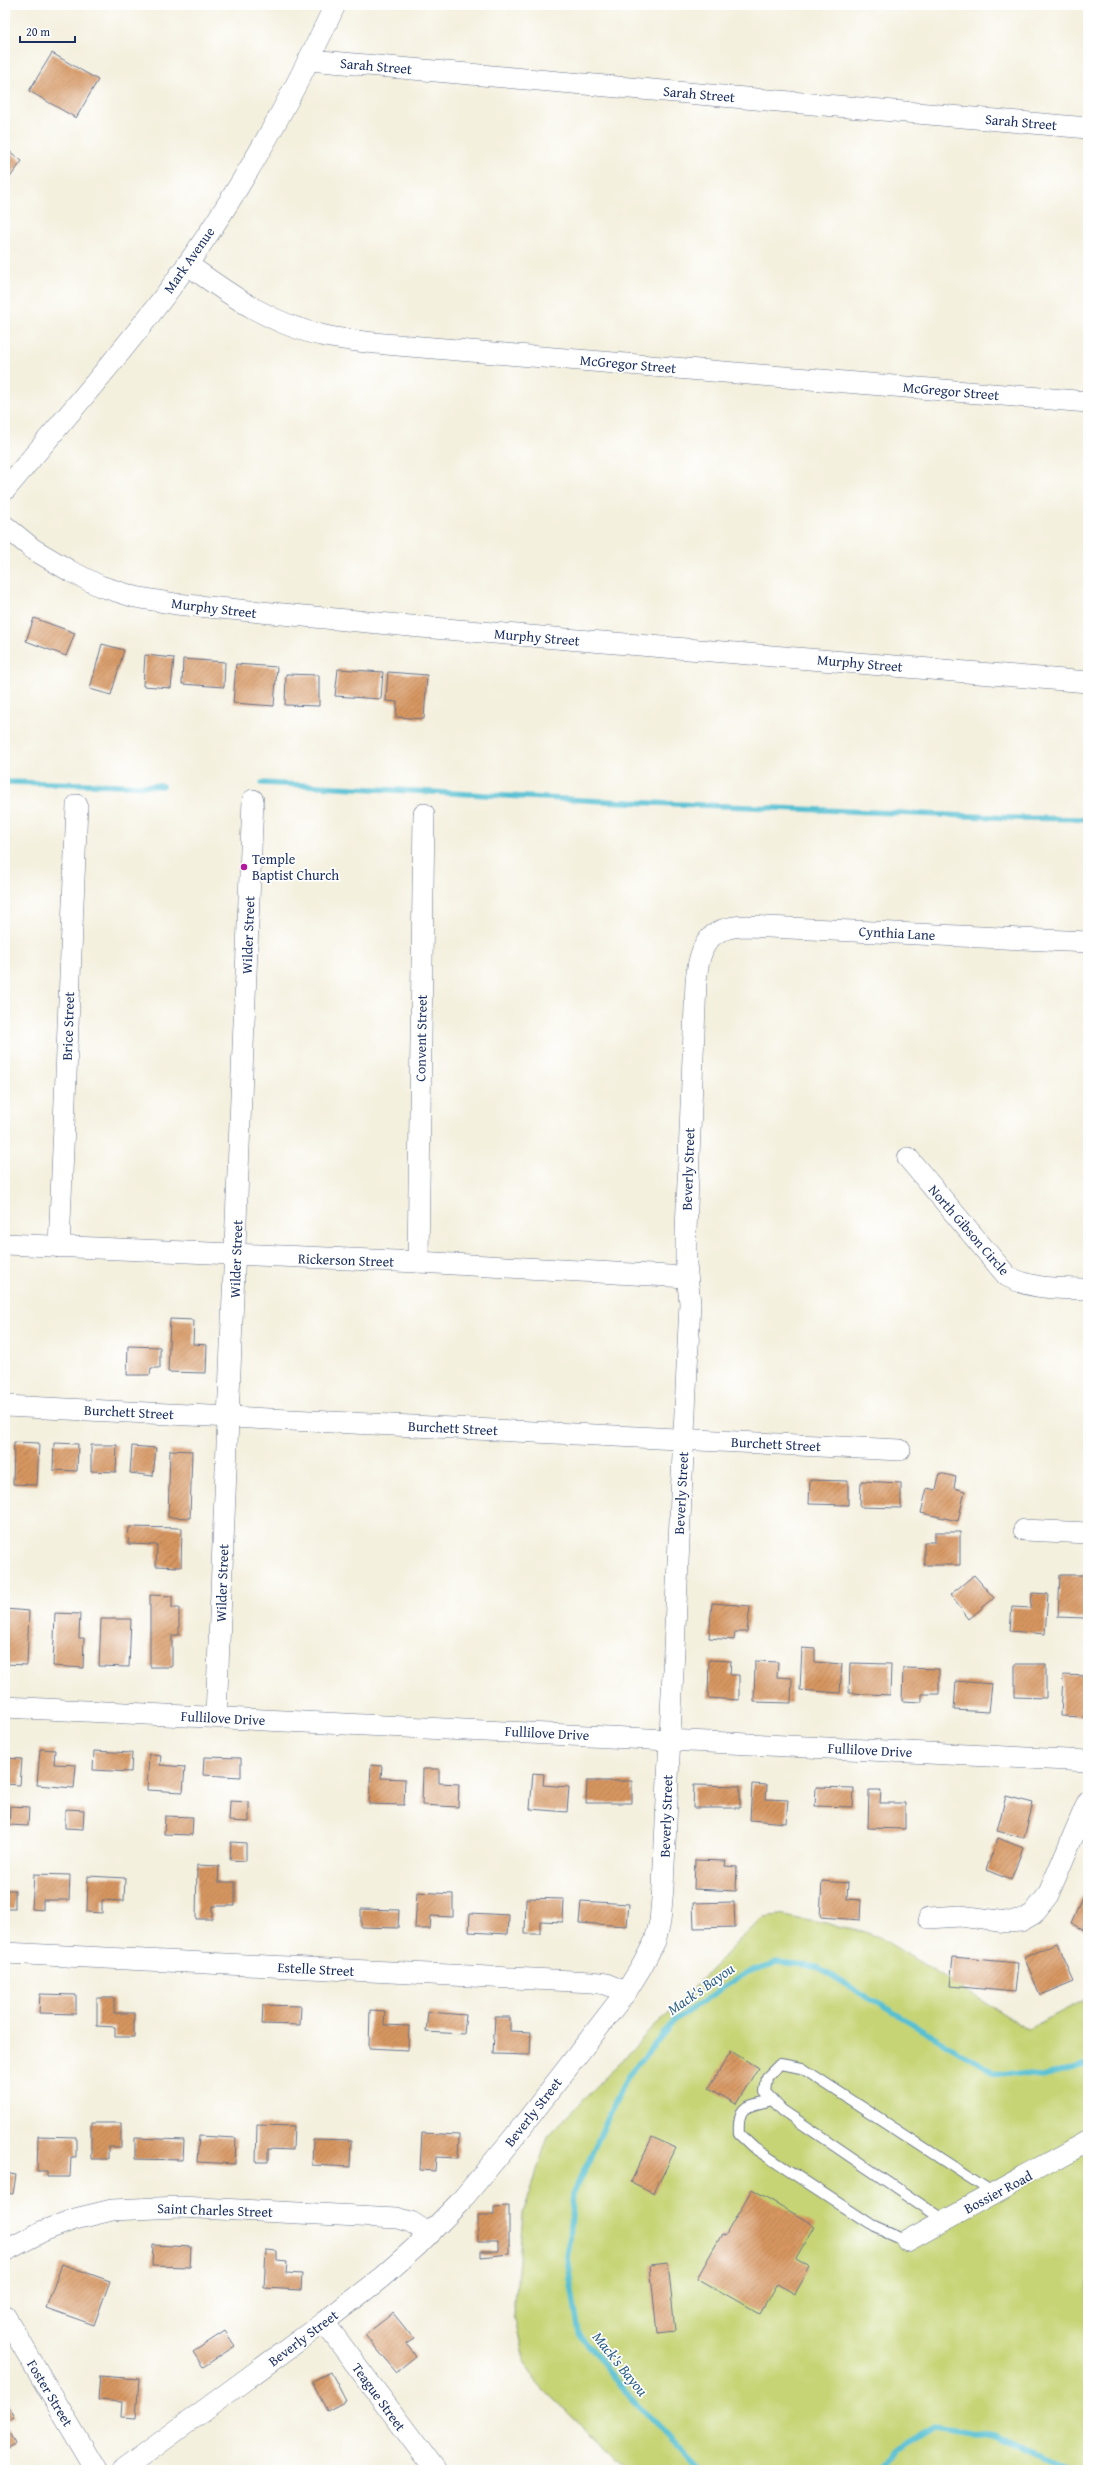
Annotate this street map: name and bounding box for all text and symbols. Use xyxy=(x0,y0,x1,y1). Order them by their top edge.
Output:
scale bar xyxy=(20,18,75,44)
text: 20 m xyxy=(26,23,50,40)
street label: Sarah Street xyxy=(339,53,413,79)
street label: Sarah Street xyxy=(662,81,736,107)
street label: Sarah Street xyxy=(984,109,1058,135)
street label: Mark Avenue xyxy=(159,222,220,297)
street label: McGregor Street xyxy=(579,350,677,378)
street label: McGregor Street xyxy=(902,377,1000,405)
street label: Murphy Street xyxy=(170,593,258,623)
street label: Murphy Street xyxy=(493,623,581,651)
street label: Murphy Street xyxy=(816,649,904,677)
place label: Temple Baptist Church xyxy=(252,849,339,885)
marker: Temple Baptist Church xyxy=(239,862,249,872)
street label: Wilder Street xyxy=(237,896,259,974)
street label: Cynthia Lane xyxy=(858,921,936,945)
street label: Brice Street xyxy=(57,991,79,1061)
street label: Convent Street xyxy=(410,994,432,1082)
street label: Beverly Street xyxy=(677,1127,699,1211)
street label: North Gibson Circle xyxy=(924,1180,1014,1280)
street label: Wilder Street xyxy=(225,1220,247,1298)
street label: Rickerson Street xyxy=(298,1248,394,1272)
street label: Burchett Street xyxy=(84,1400,174,1424)
street label: Burchett Street xyxy=(408,1416,498,1440)
street label: Burchett Street xyxy=(731,1432,821,1456)
street label: Beverly Street xyxy=(669,1451,693,1535)
street label: Wilder Street xyxy=(211,1544,233,1622)
street label: Fullilove Drive xyxy=(180,1706,266,1730)
street label: Fullilove Drive xyxy=(504,1721,590,1745)
street label: Fullilove Drive xyxy=(827,1738,913,1762)
street label: Beverly Street xyxy=(655,1774,677,1858)
street label: Estelle Street xyxy=(277,1957,355,1981)
water label: Mack's Bayou xyxy=(663,1957,739,2020)
street label: Beverly Street xyxy=(500,2073,566,2151)
street label: Bossier Road xyxy=(960,2165,1036,2218)
street label: Saint Charles Street xyxy=(157,2198,273,2222)
street label: Beverly Street xyxy=(264,2305,342,2371)
water label: Mack's Bayou xyxy=(588,2327,653,2401)
street label: Foster Street xyxy=(22,2356,78,2430)
street label: Teague Street xyxy=(347,2359,411,2435)

